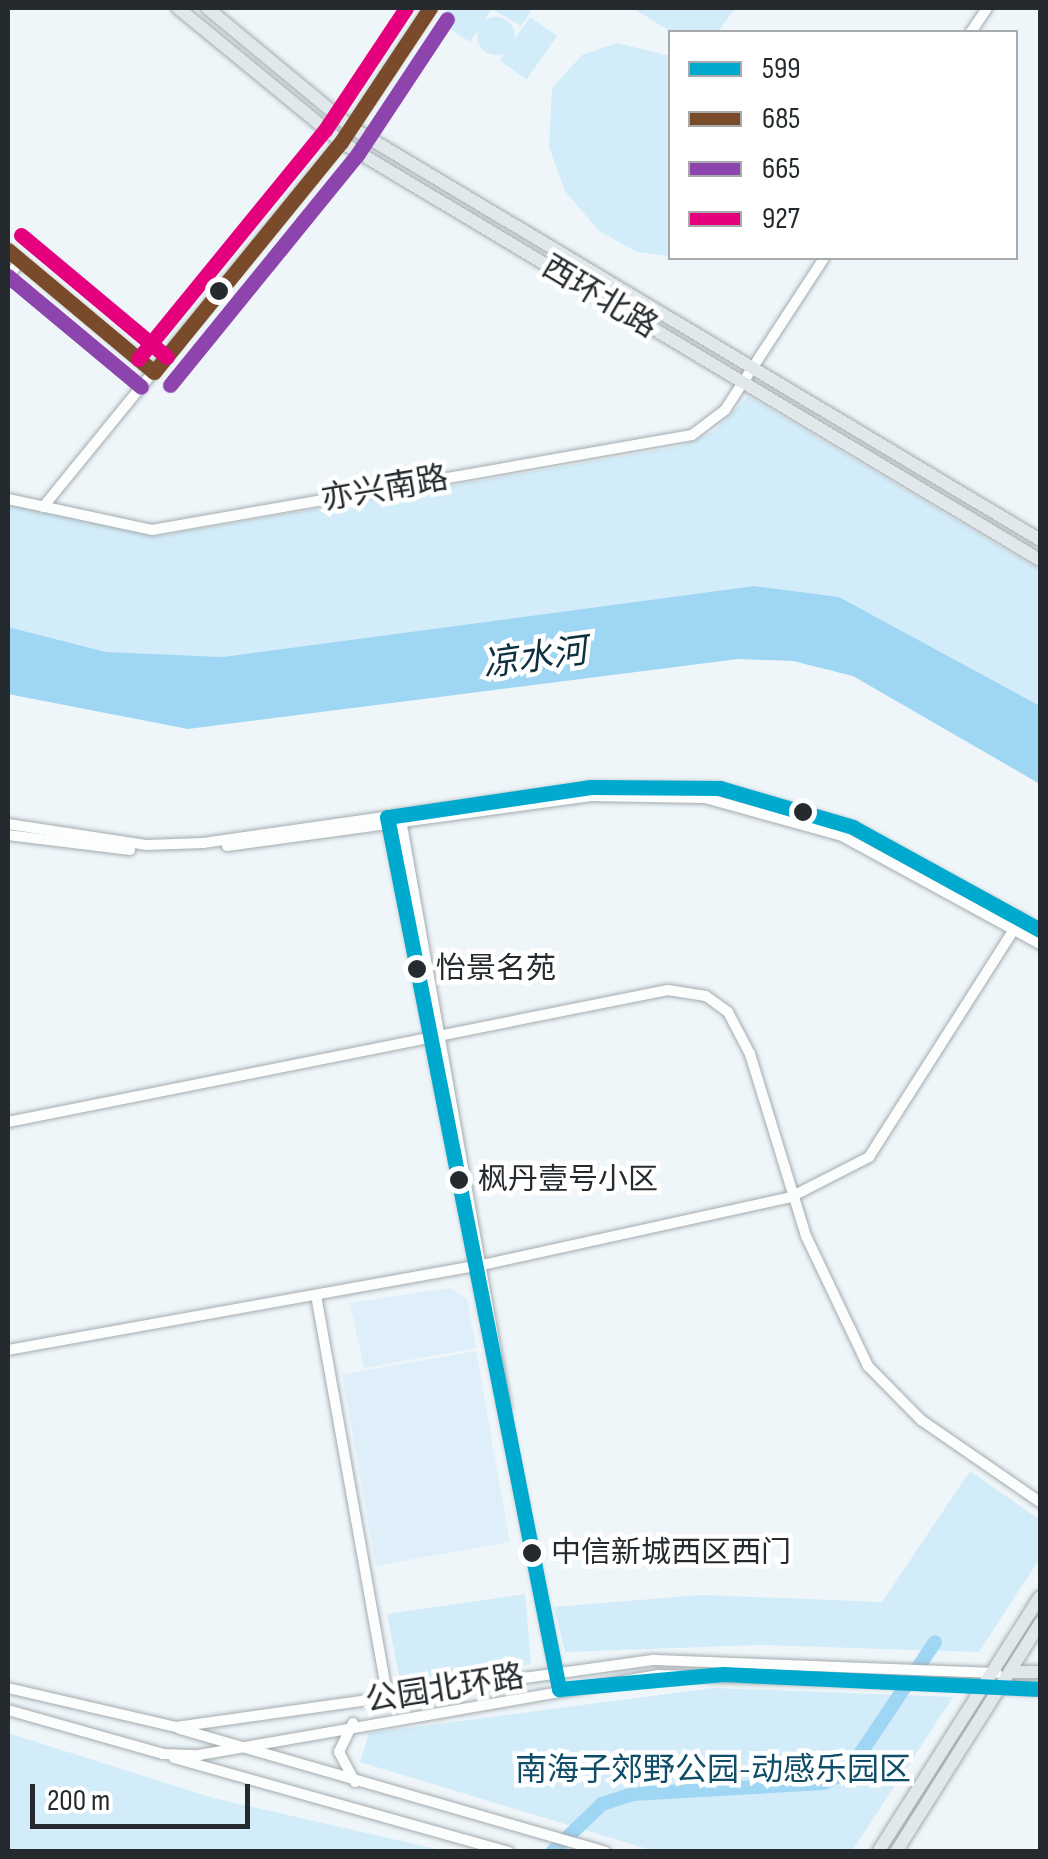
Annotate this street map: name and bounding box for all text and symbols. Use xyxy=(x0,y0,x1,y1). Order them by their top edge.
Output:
legend xyxy=(668,30,1018,260)
text: 599 xyxy=(762,51,801,87)
text: 685 xyxy=(762,101,800,137)
text: 665 xyxy=(762,151,800,187)
text: 927 xyxy=(762,201,800,237)
street label: 西环北路 xyxy=(534,249,664,347)
unlabelled marker xyxy=(209,281,229,301)
street label: 亦兴南路 xyxy=(319,460,451,520)
water label: 凉水河 xyxy=(480,631,590,687)
unlabelled marker xyxy=(793,802,813,822)
place label: 怡景名苑 xyxy=(436,951,556,987)
marker: 怡景名苑 xyxy=(407,959,427,979)
place label: 枫丹壹号小区 xyxy=(478,1162,658,1198)
marker: 枫丹壹号小区 xyxy=(449,1170,469,1190)
place label: 中信新城西区西门 xyxy=(551,1535,791,1571)
marker: 中信新城西区西门 xyxy=(522,1543,542,1563)
street label: 公园北环路 xyxy=(363,1659,527,1721)
park label: 南海子郊野公园-动感乐园区 xyxy=(515,1752,911,1790)
scale bar xyxy=(35,1764,255,1826)
text: 200 m xyxy=(47,1783,110,1819)

